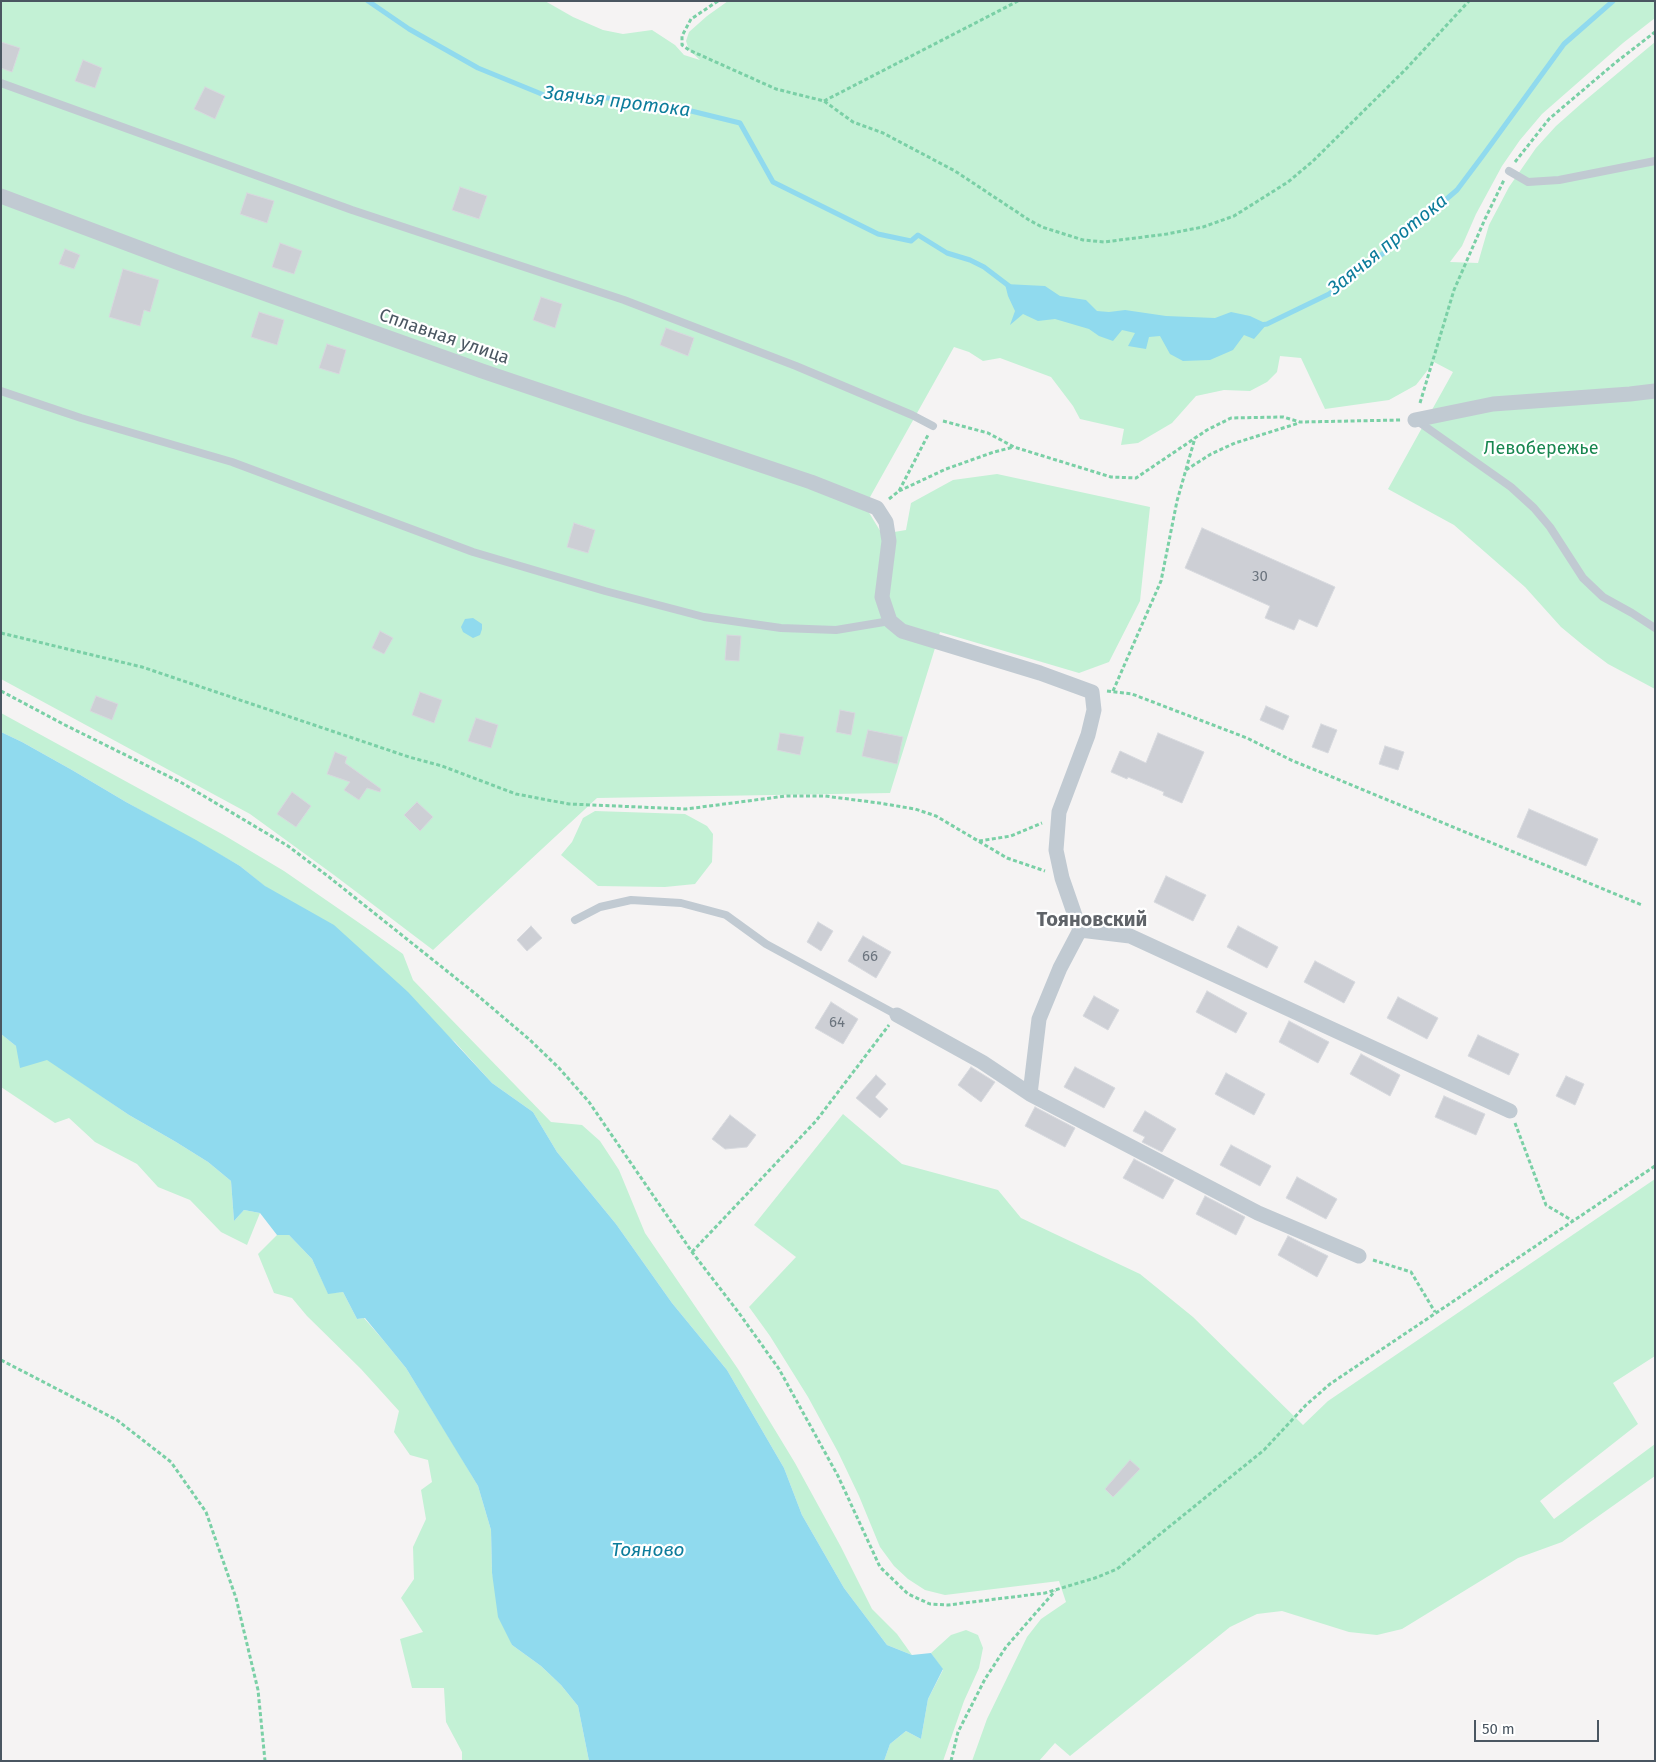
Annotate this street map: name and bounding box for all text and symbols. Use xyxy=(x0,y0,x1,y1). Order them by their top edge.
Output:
water label: Заячья протока xyxy=(543,82,691,122)
water label: Заячья протока xyxy=(1324,190,1452,300)
street label: Сплавная улица xyxy=(376,305,512,369)
park label: Левобережье xyxy=(1484,438,1598,460)
house number: 30 xyxy=(1252,568,1268,586)
district label: Тояновский xyxy=(1037,908,1147,932)
house number: 66 xyxy=(862,948,878,966)
house number: 64 xyxy=(829,1014,845,1032)
water label: Тояново xyxy=(611,1540,685,1562)
scale bar xyxy=(1476,1710,1601,1742)
text: 50 m xyxy=(1482,1720,1515,1738)

